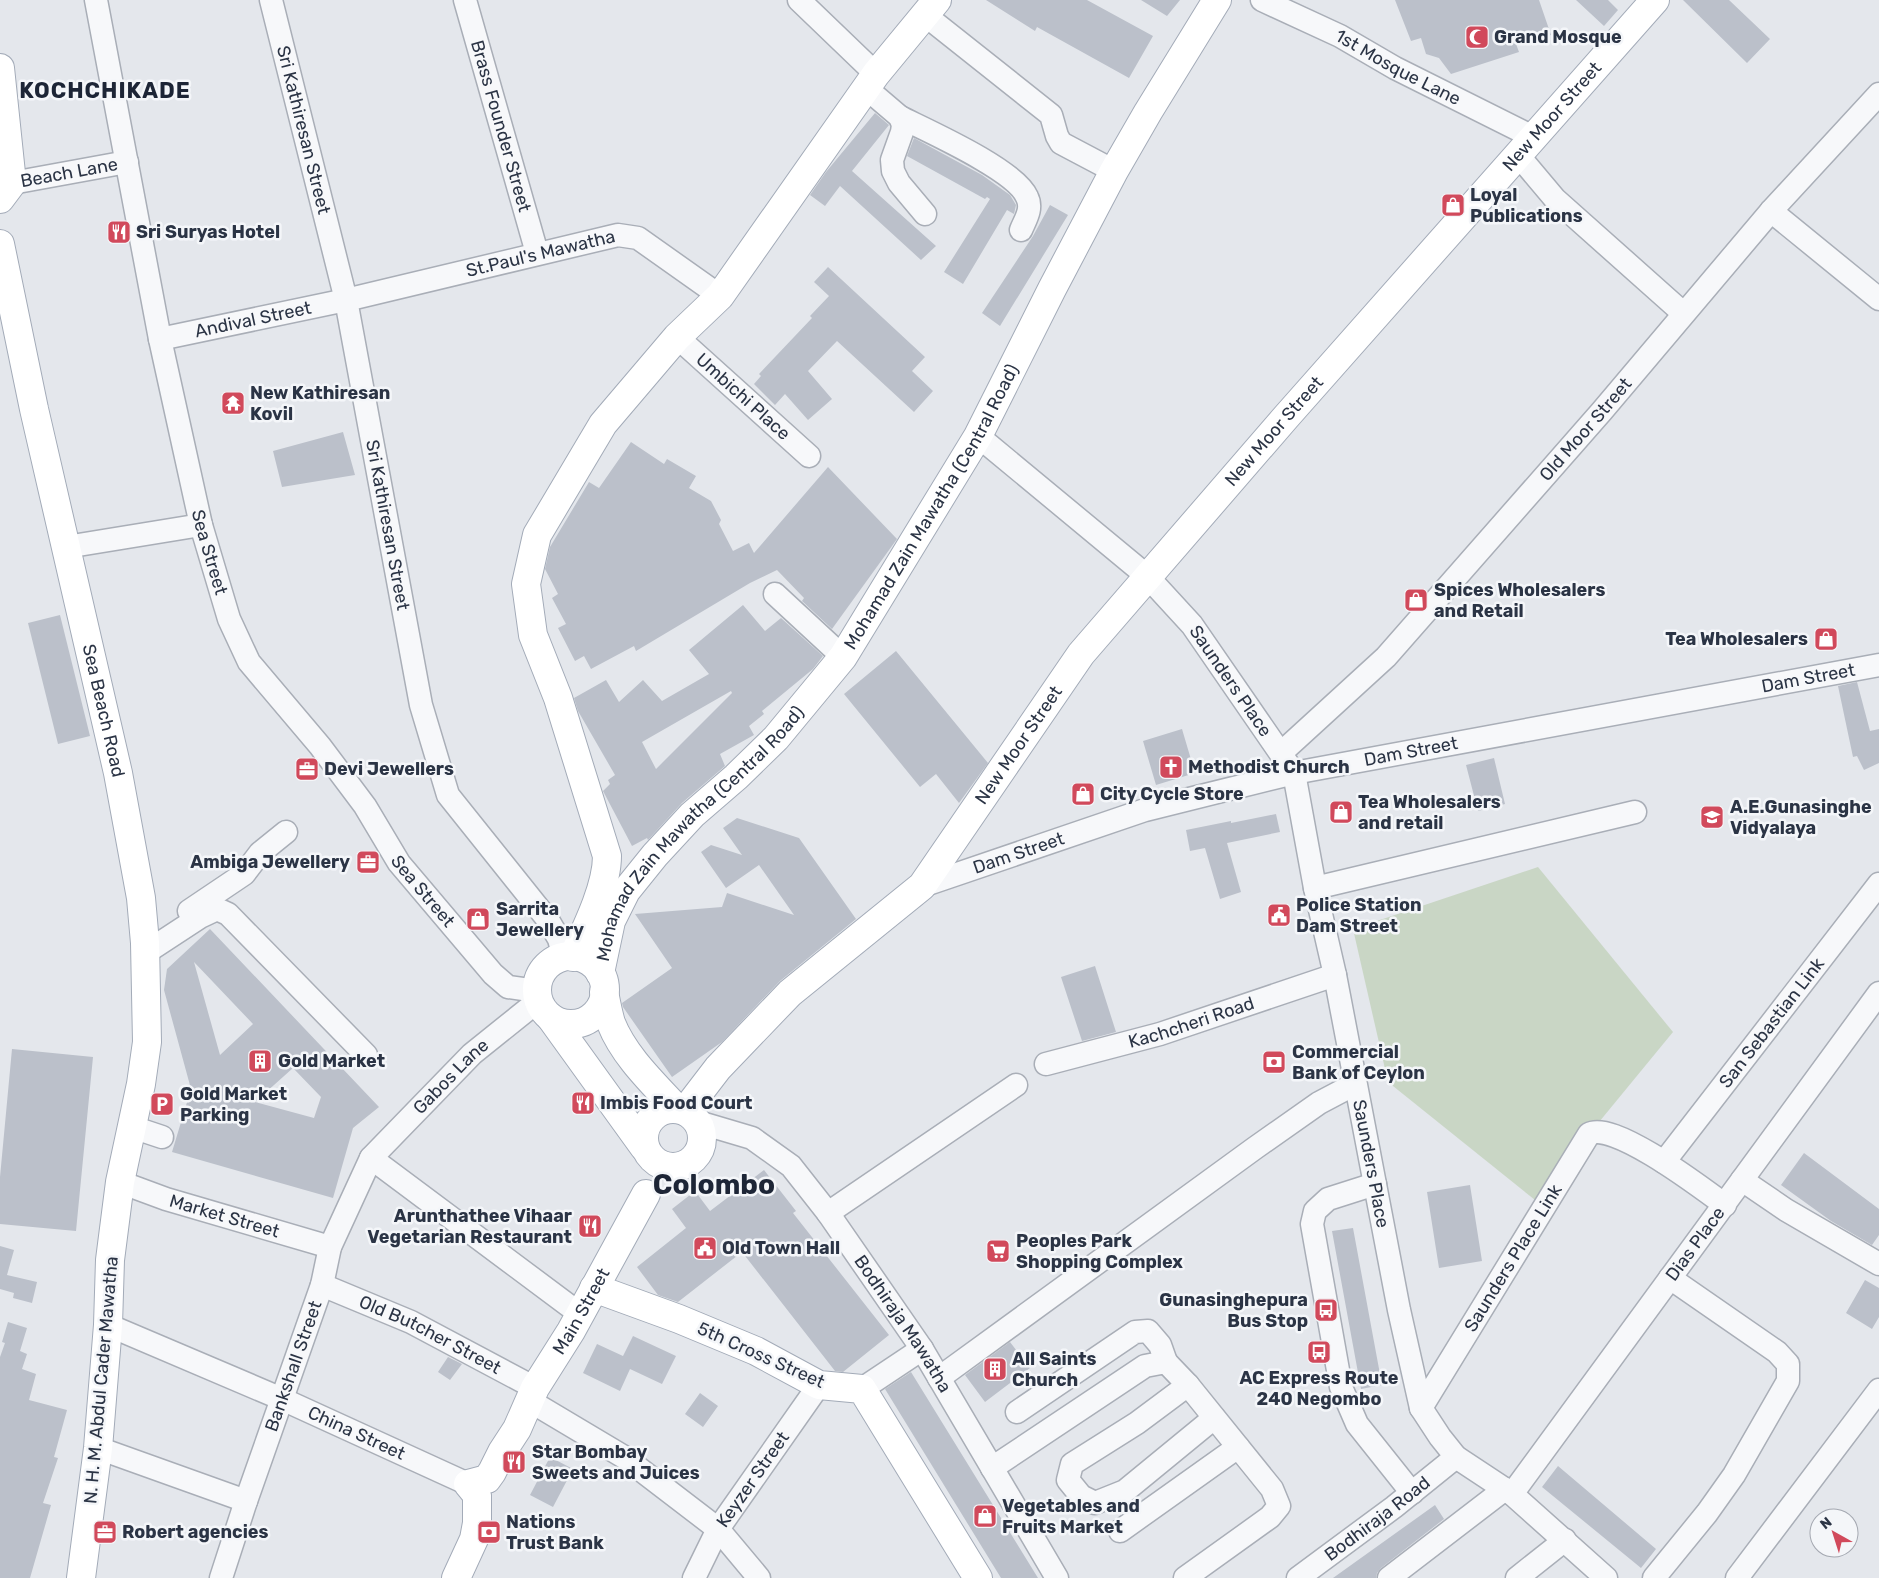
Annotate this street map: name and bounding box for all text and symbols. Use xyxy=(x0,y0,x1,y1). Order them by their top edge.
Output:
mosque icon: Grand Mosque xyxy=(1464,24,1490,50)
street label: 1st Mosque Lane xyxy=(1331,25,1464,110)
place label: Grand Mosque xyxy=(1494,26,1622,48)
street label: Brass Founder Street xyxy=(466,38,536,214)
street label: Sri Kathiresan Street xyxy=(272,43,335,217)
street label: New Moor Street xyxy=(1498,57,1606,176)
district label: KOCHCHIKADE xyxy=(19,77,191,104)
street label: Beach Lane xyxy=(19,153,119,192)
place label: Loyal Publications xyxy=(1470,184,1583,227)
shop icon: Loyal Publications xyxy=(1440,192,1466,218)
restaurant icon: Sri Suryas Hotel xyxy=(106,219,132,245)
place label: Sri Suryas Hotel xyxy=(136,221,280,243)
street label: St.Paul's Mawatha xyxy=(464,225,617,282)
street label: Andival Street xyxy=(193,297,313,342)
street label: Umbichi Place xyxy=(691,348,795,445)
street label: Mohamad Zain Mawatha (Central Road) xyxy=(839,360,1023,654)
street label: New Moor Street xyxy=(1220,372,1328,491)
street label: Old Moor Street xyxy=(1535,373,1636,485)
place label: New Kathiresan Kovil xyxy=(250,382,390,425)
temple icon: New Kathiresan Kovil xyxy=(220,390,246,416)
street label: Sri Kathiresan Street xyxy=(361,438,414,612)
street label: Sea Street xyxy=(187,508,232,598)
place label: Spices Wholesalers and Retail xyxy=(1434,579,1605,622)
shop icon: Spices Wholesalers and Retail xyxy=(1403,587,1429,613)
street label: Saunders Place xyxy=(1185,621,1277,741)
shop icon: Tea Wholesalers xyxy=(1813,626,1839,652)
place label: Tea Wholesalers xyxy=(1665,628,1808,650)
street label: Sea Beach Road xyxy=(78,642,130,779)
street label: Dam Street xyxy=(1760,659,1857,698)
street label: New Moor Street xyxy=(970,682,1067,808)
street label: Mohamad Zain Mawatha (Central Road) xyxy=(592,701,809,963)
street label: Dam Street xyxy=(1362,732,1460,771)
church icon: Methodist Church xyxy=(1158,754,1184,780)
office icon: Devi Jewellers xyxy=(294,756,320,782)
place label: Methodist Church xyxy=(1188,756,1350,778)
place label: Devi Jewellers xyxy=(324,758,454,780)
shop icon: City Cycle Store xyxy=(1070,781,1096,807)
place label: City Cycle Store xyxy=(1100,783,1244,805)
place label: Tea Wholesalers and retail xyxy=(1358,791,1501,834)
place label: A.E.Gunasinghe Vidyalaya xyxy=(1730,796,1872,839)
shop icon: Tea Wholesalers and retail xyxy=(1328,799,1354,825)
school or university icon: A.E.Gunasinghe Vidyalaya xyxy=(1699,804,1725,830)
street label: Dam Street xyxy=(970,827,1067,879)
office icon: Ambiga Jewellery xyxy=(355,849,381,875)
place label: Ambiga Jewellery xyxy=(190,851,350,873)
street label: Sea Street xyxy=(386,851,459,932)
place label: Police Station Dam Street xyxy=(1296,894,1422,937)
place label: Sarrita Jewellery xyxy=(496,898,584,941)
public building icon: Police Station Dam Street xyxy=(1266,902,1292,928)
shop icon: Sarrita Jewellery xyxy=(465,906,491,932)
street label: San Sebastian Link xyxy=(1714,953,1829,1092)
street label: Kachcheri Road xyxy=(1126,992,1257,1053)
street label: Gabos Lane xyxy=(409,1034,493,1119)
place label: Commercial Bank of Ceylon xyxy=(1292,1041,1425,1084)
building icon: Gold Market xyxy=(247,1048,273,1074)
bank icon: Commercial Bank of Ceylon xyxy=(1261,1049,1287,1075)
place label: Gold Market xyxy=(278,1050,385,1072)
place label: Gold Market Parking xyxy=(180,1083,287,1126)
restaurant icon: Imbis Food Court xyxy=(570,1090,596,1116)
parking icon: Gold Market Parking xyxy=(149,1091,175,1117)
place label: Imbis Food Court xyxy=(600,1092,753,1114)
street label: Saunders Place xyxy=(1348,1098,1394,1230)
district label: Colombo xyxy=(653,1168,775,1201)
street label: Saunders Place Link xyxy=(1459,1179,1567,1336)
street label: Market Street xyxy=(167,1190,282,1243)
street label: Dias Place xyxy=(1661,1203,1730,1285)
place label: Arunthathee Vihaar Vegetarian Restaurant xyxy=(367,1205,572,1248)
restaurant icon: Arunthathee Vihaar Vegetarian Restaurant xyxy=(577,1213,603,1239)
place label: Peoples Park Shopping Complex xyxy=(1016,1230,1183,1273)
public building icon: Old Town Hall xyxy=(692,1235,718,1261)
place label: Old Town Hall xyxy=(722,1237,840,1259)
supermarket icon: Peoples Park Shopping Complex xyxy=(985,1238,1011,1264)
street label: Bodhiraja Mawatha xyxy=(849,1251,956,1397)
street label: N. H. M. Abdul Cader Mawatha xyxy=(79,1255,123,1505)
street label: Main Street xyxy=(548,1264,614,1359)
place label: Gunasinghepura Bus Stop xyxy=(1159,1289,1308,1332)
street label: Old Butcher Street xyxy=(356,1291,505,1379)
bus stop icon: Gunasinghepura Bus Stop xyxy=(1313,1297,1339,1323)
street label: Bankshall Street xyxy=(260,1298,327,1435)
street label: 5th Cross Street xyxy=(694,1317,828,1393)
bus stop icon: AC Express Route 240 Negombo xyxy=(1306,1339,1332,1365)
place label: All Saints Church xyxy=(1012,1348,1097,1391)
building icon: All Saints Church xyxy=(982,1356,1008,1382)
place label: AC Express Route 240 Negombo xyxy=(1239,1367,1399,1410)
street label: China Street xyxy=(304,1401,409,1465)
street label: Keyzer Street xyxy=(712,1427,794,1532)
place label: Star Bombay Sweets and Juices xyxy=(532,1441,700,1484)
restaurant icon: Star Bombay Sweets and Juices xyxy=(501,1449,527,1475)
street label: Bodhiraja Road xyxy=(1320,1471,1434,1566)
place label: Vegetables and Fruits Market xyxy=(1002,1495,1140,1538)
shop icon: Vegetables and Fruits Market xyxy=(972,1503,998,1529)
north arrow xyxy=(1809,1508,1859,1558)
place label: Nations Trust Bank xyxy=(506,1511,604,1554)
text: N xyxy=(1817,1514,1835,1533)
office icon: Robert agencies xyxy=(92,1519,118,1545)
bank icon: Nations Trust Bank xyxy=(476,1519,502,1545)
place label: Robert agencies xyxy=(122,1521,269,1543)

